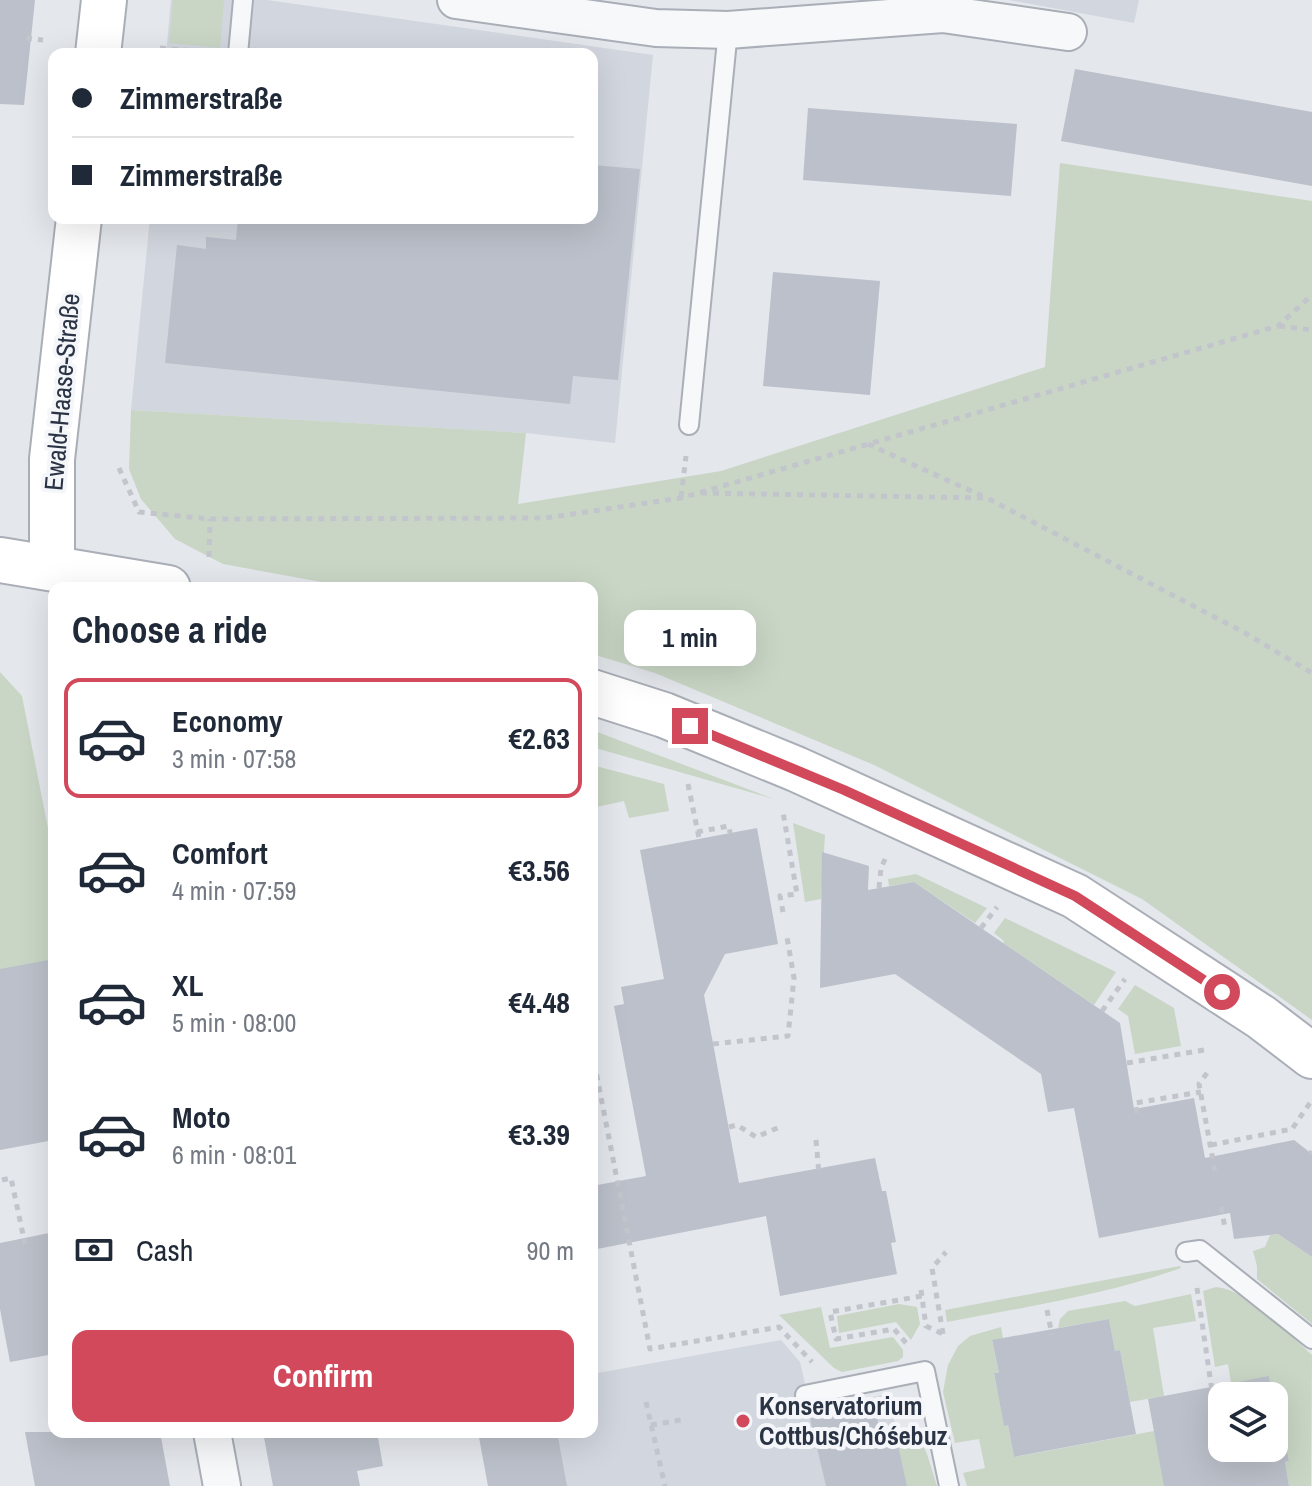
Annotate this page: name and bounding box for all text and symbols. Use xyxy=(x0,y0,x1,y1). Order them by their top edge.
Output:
text: Zimmerstraße xyxy=(120,78,283,118)
text: Zimmerstraße xyxy=(120,155,283,195)
street label: Ewald-Haase-Straße xyxy=(35,292,88,492)
text: Choose a ride xyxy=(72,606,267,654)
callout: 1 min xyxy=(624,610,756,666)
text: 1 min xyxy=(662,620,718,655)
text: Economy xyxy=(172,701,283,741)
icon: car xyxy=(76,702,148,774)
route end xyxy=(672,708,708,744)
text: €2.63 xyxy=(508,718,570,758)
text: 3 min · 07:58 xyxy=(172,741,296,776)
text: Comfort xyxy=(172,833,268,873)
icon: car xyxy=(76,834,148,906)
text: €3.56 xyxy=(508,850,570,890)
text: 4 min · 07:59 xyxy=(172,873,296,908)
text: XL xyxy=(172,965,203,1005)
icon: car xyxy=(76,966,148,1038)
route start xyxy=(1204,974,1240,1010)
text: €4.48 xyxy=(508,982,570,1022)
text: 5 min · 08:00 xyxy=(172,1005,296,1040)
text: Moto xyxy=(172,1097,231,1137)
icon: car xyxy=(76,1098,148,1170)
text: €3.39 xyxy=(508,1114,570,1154)
text: 6 min · 08:01 xyxy=(172,1137,296,1172)
icon: cash xyxy=(72,1228,116,1272)
text: Cash xyxy=(136,1230,193,1270)
text: 90 m xyxy=(527,1233,574,1268)
button: Confirm xyxy=(72,1330,574,1422)
map controls xyxy=(1208,1382,1288,1462)
button: layers xyxy=(1208,1382,1288,1462)
place label: Konservatorium Cottbus/Chóśebuz xyxy=(759,1388,948,1453)
marker: Konservatorium Cottbus/Chóśebuz xyxy=(734,1412,752,1430)

